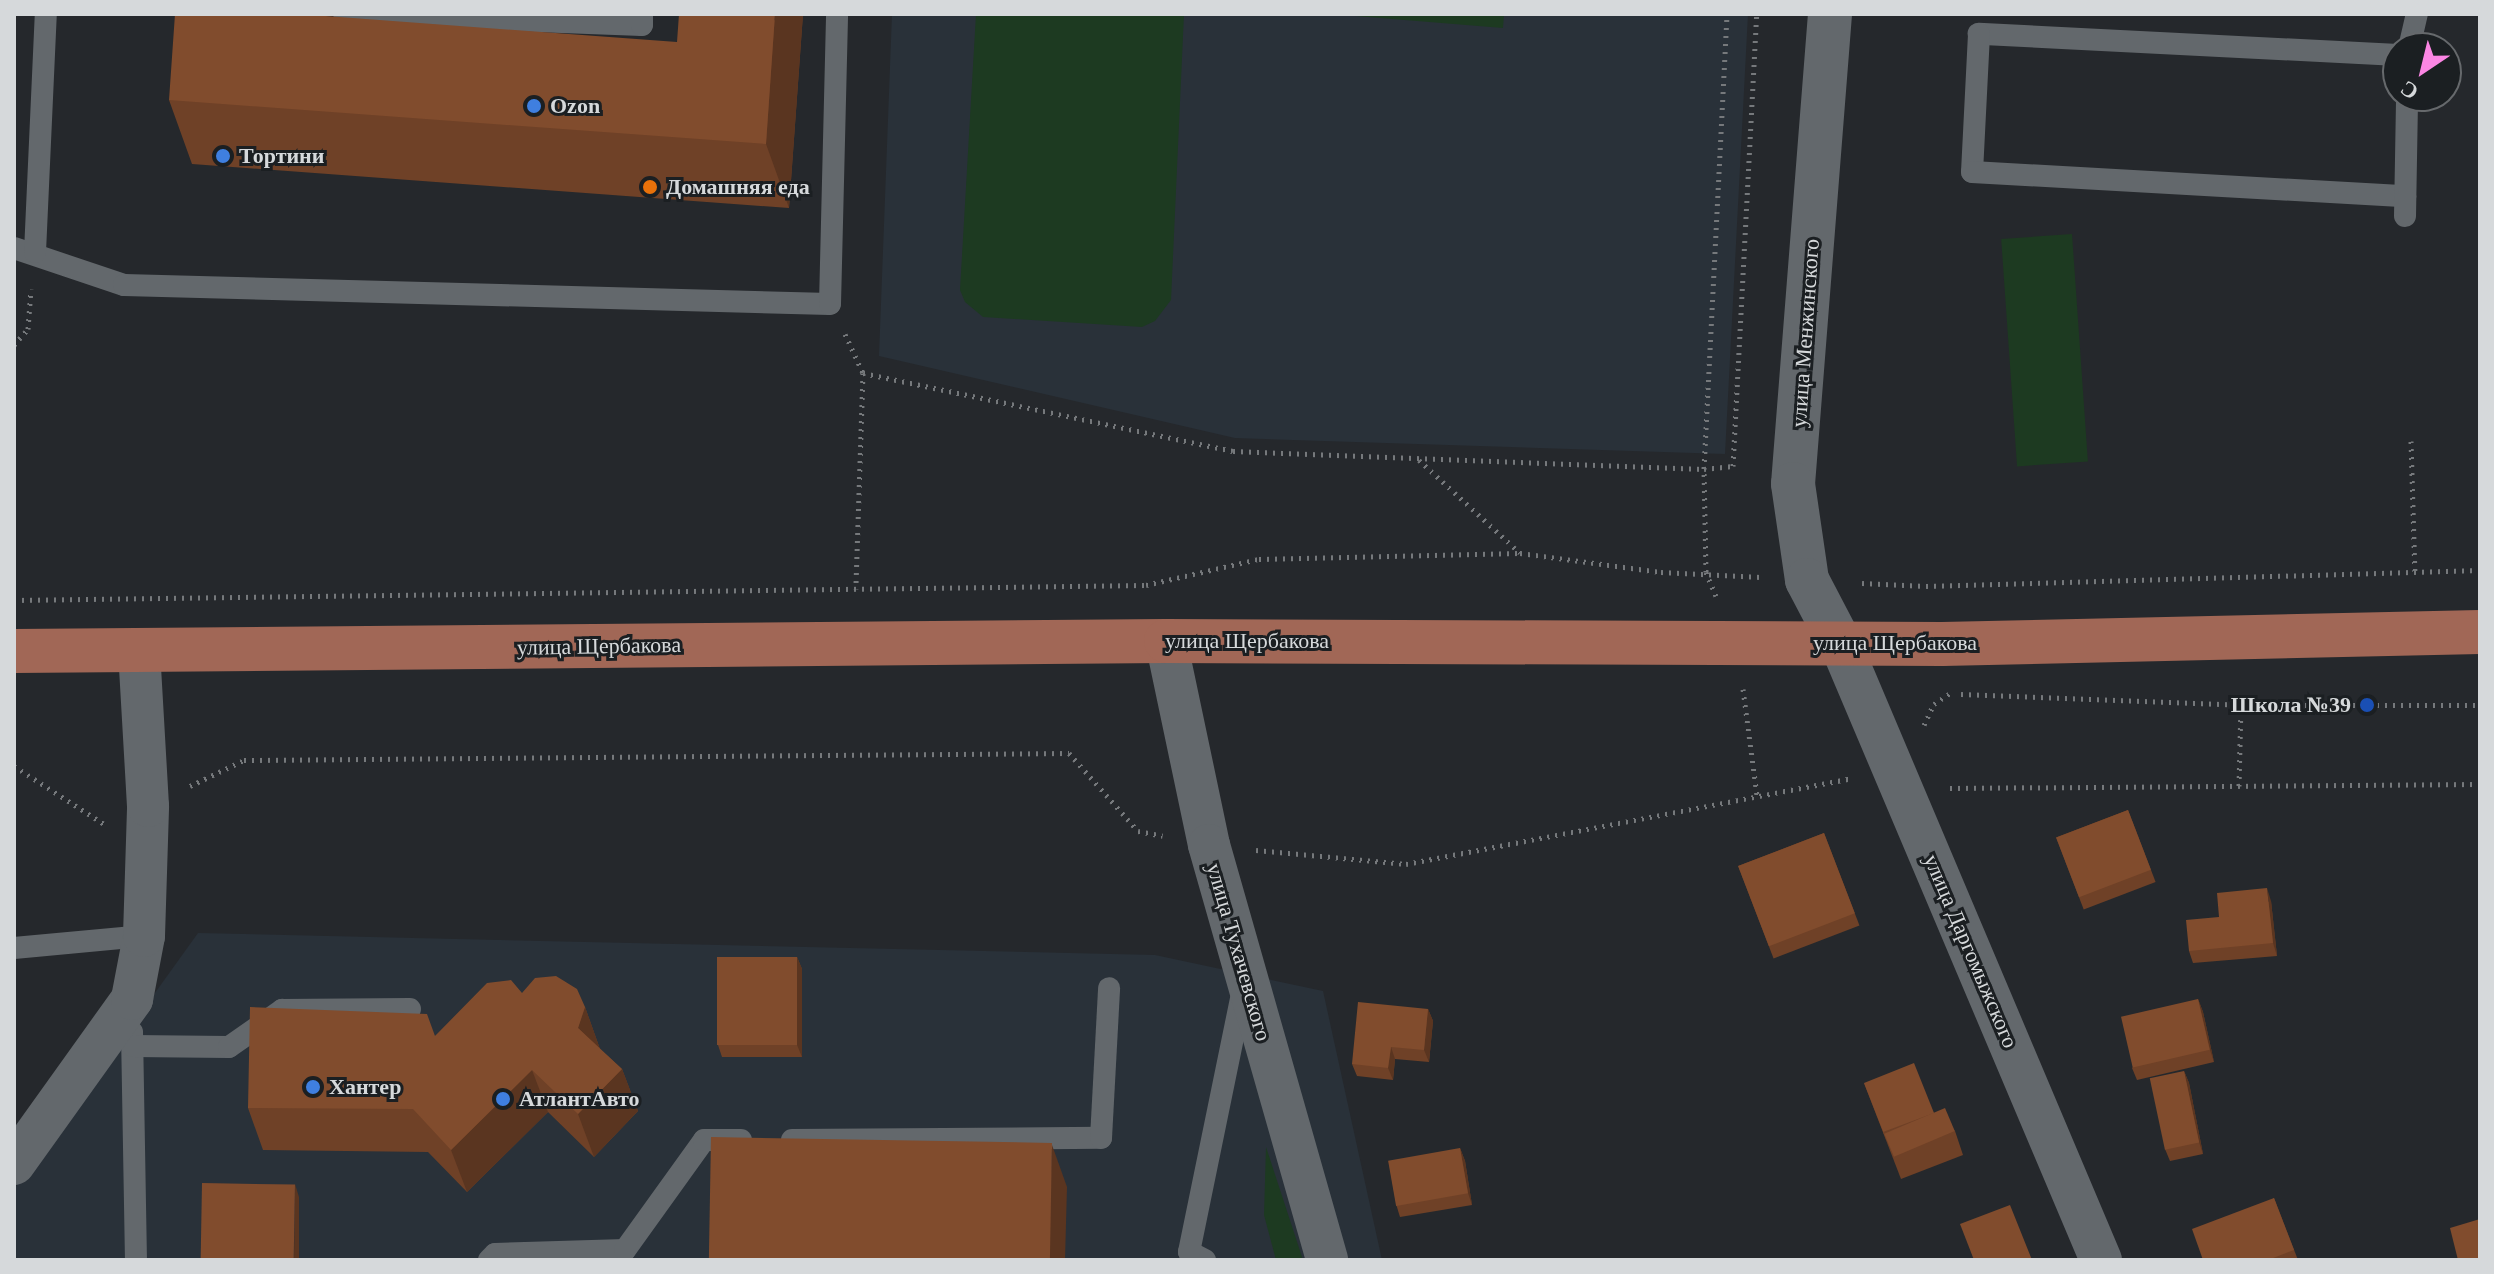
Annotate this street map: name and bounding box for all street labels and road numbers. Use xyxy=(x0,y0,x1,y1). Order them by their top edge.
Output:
street label: улица Менжинского xyxy=(1785,238,1825,428)
street label: улица Щербакова xyxy=(1165,628,1329,654)
street label: улица Щербакова xyxy=(1813,630,1977,656)
street label: улица Щербакова xyxy=(517,631,681,661)
street label: улица Даргомыжского xyxy=(1918,850,2024,1052)
street label: улица Тухачевского xyxy=(1201,860,1277,1044)

